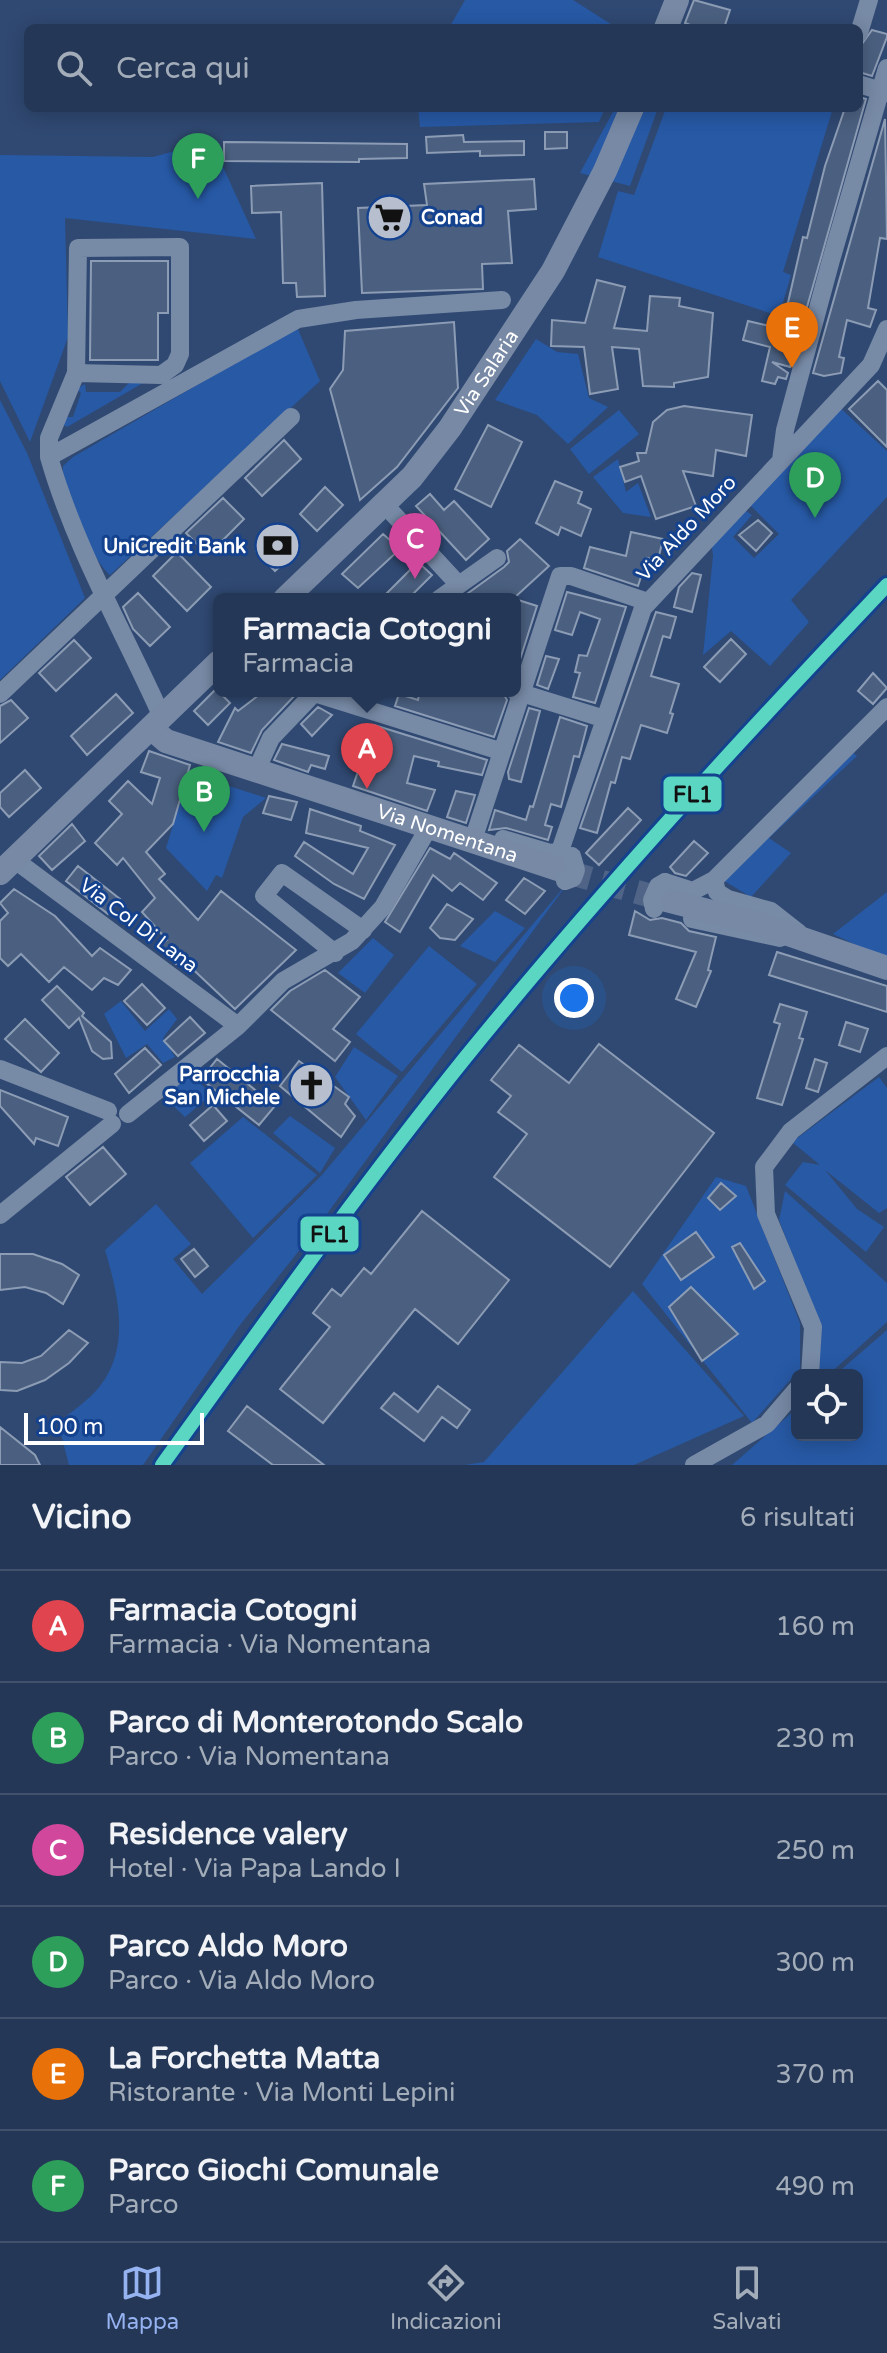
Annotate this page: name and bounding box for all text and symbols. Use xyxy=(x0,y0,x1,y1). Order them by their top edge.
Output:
search box xyxy=(24,24,863,112)
icon: search xyxy=(52,46,96,90)
text: Cerca qui xyxy=(116,50,250,87)
pin: F xyxy=(172,133,224,199)
supermarket icon: Conad xyxy=(366,193,414,241)
place label: Conad xyxy=(421,206,483,230)
pin: E xyxy=(766,302,818,368)
street label: Via Salaria xyxy=(450,326,524,421)
pin: D xyxy=(789,452,841,518)
street label: Via Aldo Moro xyxy=(632,471,742,586)
pin: C xyxy=(389,513,441,579)
bank icon: UniCredit Bank xyxy=(253,522,301,570)
place label: UniCredit Bank xyxy=(103,535,246,559)
popup xyxy=(213,593,521,697)
text: Farmacia Cotogni xyxy=(242,611,492,648)
text: Farmacia xyxy=(242,648,354,679)
pin: A xyxy=(341,723,393,789)
pin: B xyxy=(178,766,230,832)
line badge: FL1 xyxy=(662,775,723,813)
text: FL1 xyxy=(673,782,713,808)
street label: Via Nomentana xyxy=(374,800,521,868)
street label: Via Col Di Lana xyxy=(74,873,202,978)
your location xyxy=(554,978,594,1018)
church icon: Parrocchia San Michele xyxy=(287,1061,335,1109)
place label: Parrocchia San Michele xyxy=(165,1063,280,1110)
line badge: FL1 xyxy=(299,1215,360,1253)
text: FL1 xyxy=(310,1222,350,1248)
map controls xyxy=(791,1369,863,1441)
button: locate xyxy=(791,1369,863,1441)
scale bar xyxy=(24,1409,204,1445)
text: 100 m xyxy=(36,1414,103,1440)
text: Vicino xyxy=(32,1497,132,1538)
text: 6 risultati xyxy=(740,1502,855,1533)
text: Farmacia Cotogni xyxy=(108,1592,357,1629)
text: A xyxy=(48,1611,68,1642)
text: 160 m xyxy=(775,1611,855,1642)
text: Farmacia · Via Nomentana xyxy=(108,1629,431,1660)
text: Parco di Monterotondo Scalo xyxy=(108,1704,523,1741)
text: B xyxy=(49,1723,67,1754)
text: 230 m xyxy=(775,1723,855,1754)
text: Parco · Via Nomentana xyxy=(108,1741,390,1772)
text: Residence valery xyxy=(108,1816,348,1853)
text: C xyxy=(49,1835,67,1866)
text: 250 m xyxy=(775,1835,855,1866)
text: Hotel · Via Papa Lando I xyxy=(108,1853,401,1884)
text: Parco Aldo Moro xyxy=(108,1928,348,1965)
text: D xyxy=(48,1947,68,1978)
text: 300 m xyxy=(775,1947,855,1978)
text: Parco · Via Aldo Moro xyxy=(108,1965,375,1996)
text: La Forchetta Matta xyxy=(108,2040,380,2077)
text: E xyxy=(50,2059,66,2090)
text: 370 m xyxy=(775,2059,855,2090)
text: Ristorante · Via Monti Lepini xyxy=(108,2077,456,2108)
text: Parco Giochi Comunale xyxy=(108,2152,439,2189)
text: F xyxy=(50,2171,66,2202)
text: 490 m xyxy=(775,2171,855,2202)
text: Parco xyxy=(108,2189,179,2220)
tab: Mappa xyxy=(105,2261,179,2335)
tab: Indicazioni xyxy=(390,2261,502,2335)
tab: Salvati xyxy=(713,2261,782,2335)

